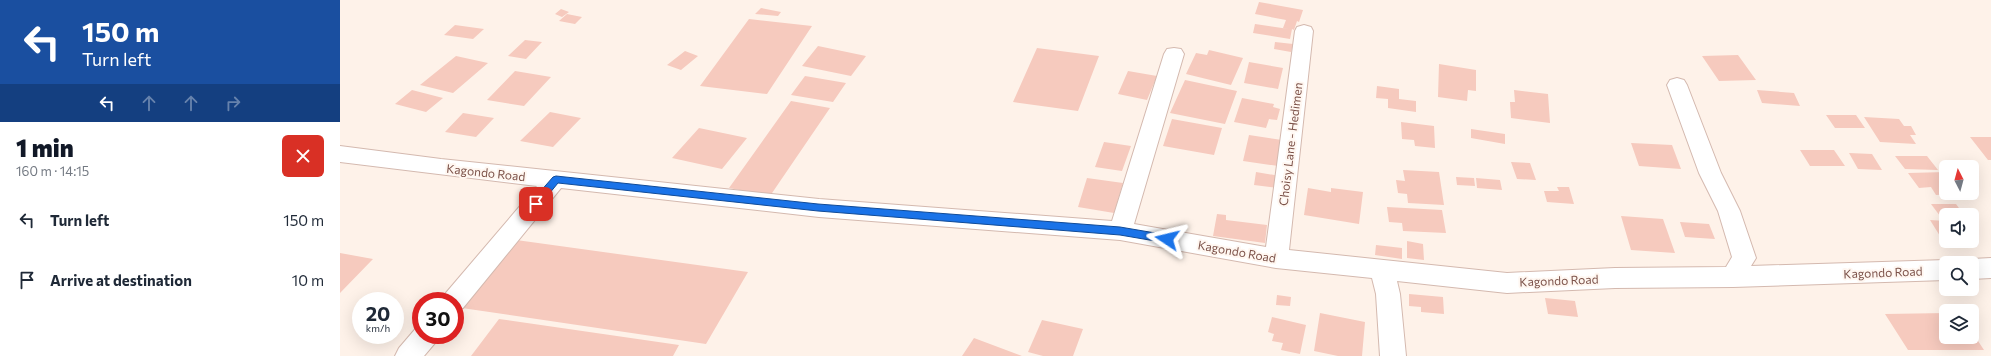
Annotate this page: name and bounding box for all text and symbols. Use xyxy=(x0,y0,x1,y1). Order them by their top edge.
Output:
text: 150 m xyxy=(82,14,159,48)
icon: left xyxy=(16,16,68,68)
text: Turn left xyxy=(82,48,151,70)
street label: Choisy Lane - Hedimen xyxy=(1275,81,1305,207)
icon: left xyxy=(96,92,118,114)
icon: ahead xyxy=(138,92,160,114)
icon: ahead xyxy=(180,92,202,114)
icon: right xyxy=(222,92,244,114)
text: 1 min xyxy=(16,133,74,162)
button: close xyxy=(282,135,324,177)
north arrow xyxy=(1939,160,1979,200)
map controls xyxy=(1939,160,1979,344)
street label: Kagondo Road xyxy=(446,161,526,183)
text: 160 m · 14:15 xyxy=(16,163,89,179)
pin xyxy=(519,187,553,221)
icon: arrive xyxy=(525,193,547,215)
button: sound xyxy=(1939,208,1979,248)
icon: left xyxy=(16,209,38,231)
text: Turn left xyxy=(50,211,109,229)
text: 150 m xyxy=(283,211,324,229)
position arrow xyxy=(1146,218,1188,260)
street label: Kagondo Road xyxy=(1197,237,1277,265)
button: search xyxy=(1939,256,1979,296)
street label: Kagondo Road xyxy=(1843,264,1923,280)
icon: arrive xyxy=(16,269,38,291)
text: Arrive at destination xyxy=(50,271,192,289)
text: 10 m xyxy=(292,271,324,289)
street label: Kagondo Road xyxy=(1519,272,1599,288)
speed limit sign: 30 xyxy=(412,292,464,344)
text: 20 xyxy=(366,301,390,325)
button: layers xyxy=(1939,304,1979,344)
text: km/h xyxy=(366,322,390,334)

